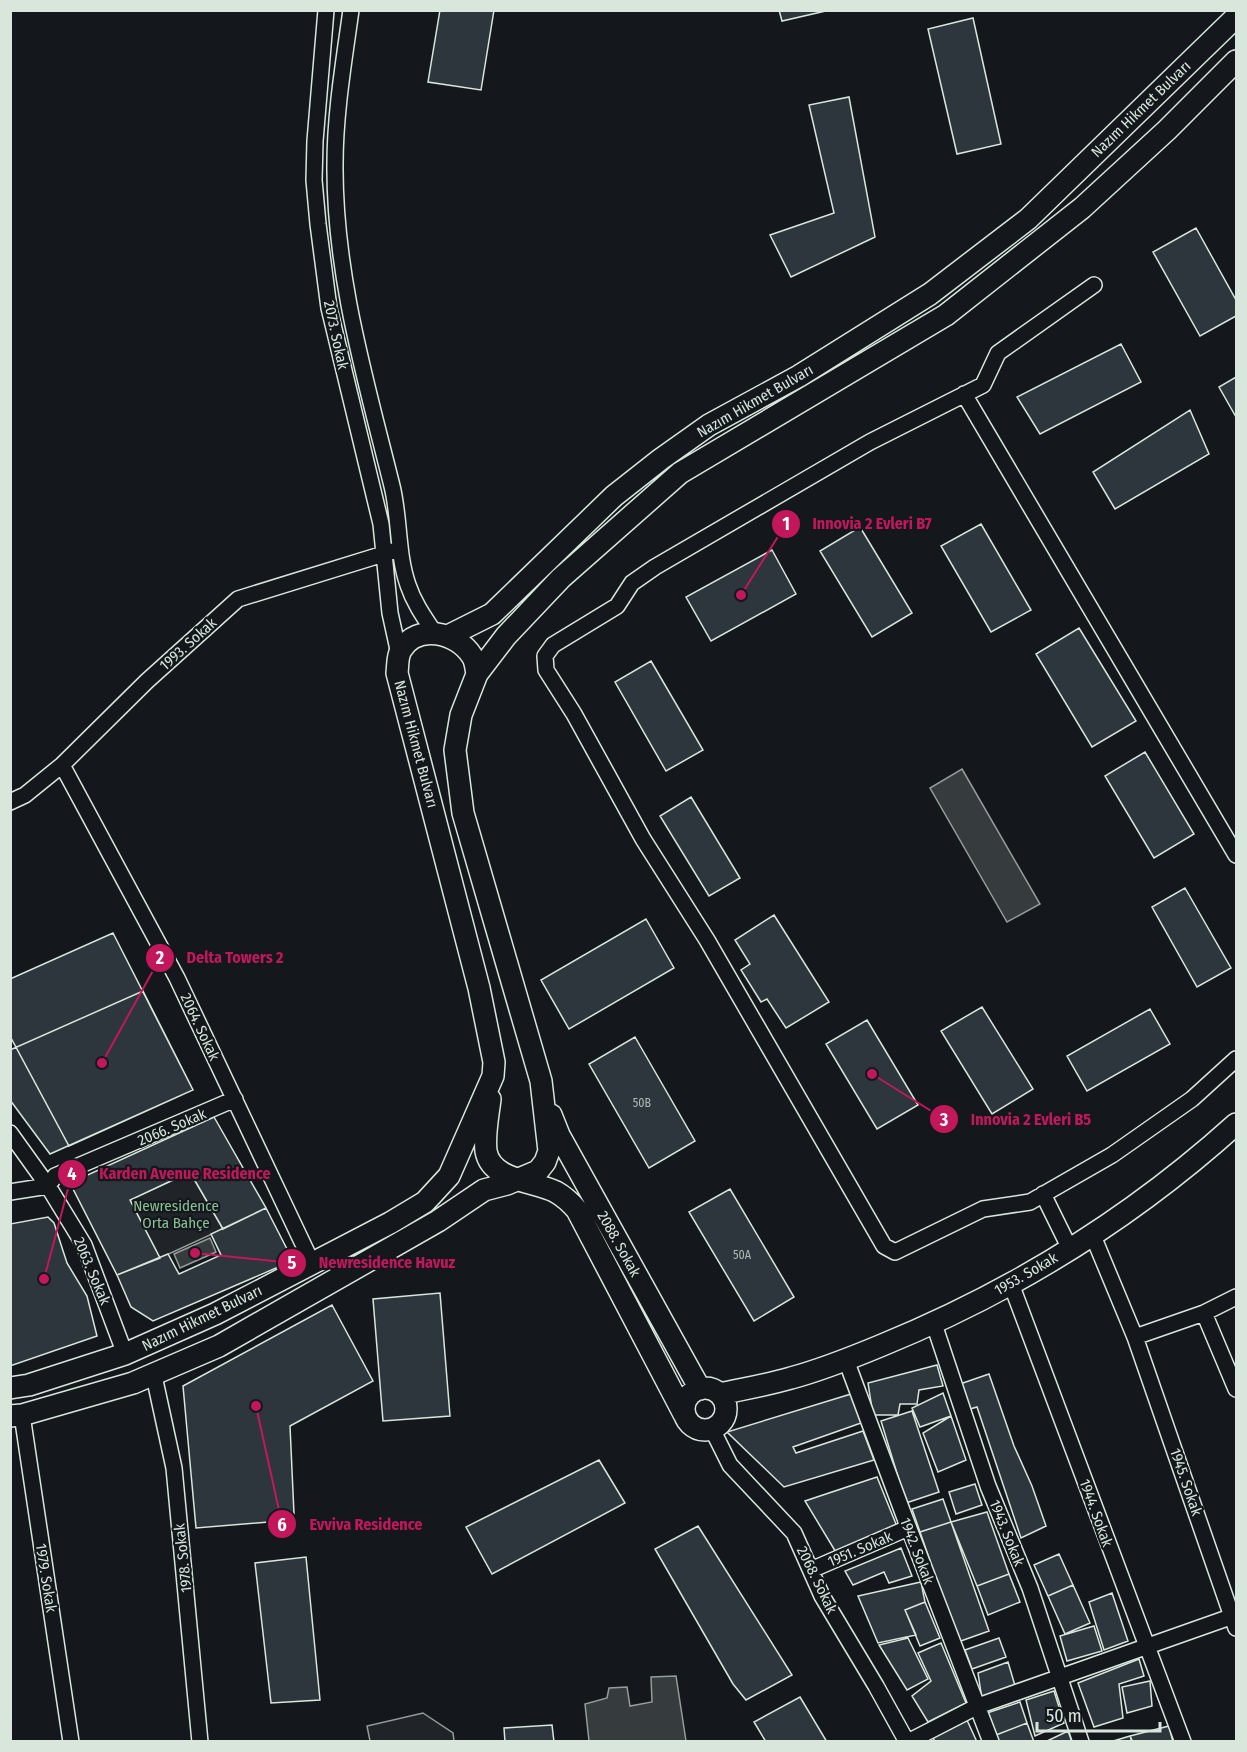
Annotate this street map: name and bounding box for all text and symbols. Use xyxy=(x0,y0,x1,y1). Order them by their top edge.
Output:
street label: Nazım Hikmet Bulvarı xyxy=(1088,57,1194,161)
street label: 2073. Sokak xyxy=(320,299,352,371)
street label: Nazım Hikmet Bulvarı xyxy=(694,360,816,442)
callout: Innovia 2 Evleri B7 xyxy=(771,507,944,541)
text: 1 xyxy=(782,513,790,535)
text: Innovia 2 Evleri B7 xyxy=(812,514,932,533)
street label: 1993. Sokak xyxy=(156,614,220,674)
street label: Nazım Hikmet Bulvarı xyxy=(390,678,442,810)
callout: Delta Towers 2 xyxy=(145,941,296,975)
text: 2 xyxy=(155,947,164,969)
text: Delta Towers 2 xyxy=(187,948,284,967)
street label: 2064. Sokak xyxy=(177,990,223,1064)
house number: 50B xyxy=(633,1096,652,1110)
callout: Innovia 2 Evleri B5 xyxy=(929,1102,1103,1136)
street label: 2066. Sokak xyxy=(135,1105,209,1149)
text: 3 xyxy=(939,1109,949,1131)
text: Innovia 2 Evleri B5 xyxy=(971,1110,1091,1129)
callout: Karden Avenue Residence xyxy=(57,1157,282,1191)
text: 4 xyxy=(67,1163,77,1185)
text: Karden Avenue Residence xyxy=(99,1164,271,1183)
park label: Newresidence Orta Bahçe xyxy=(133,1197,219,1232)
street label: 2088. Sokak xyxy=(594,1208,644,1280)
street label: 2063. Sokak xyxy=(70,1235,114,1308)
callout: Newresidence Havuz xyxy=(277,1246,468,1280)
house number: 50A xyxy=(733,1248,752,1262)
street label: 1953. Sokak xyxy=(991,1249,1061,1299)
text: 5 xyxy=(288,1252,297,1274)
text: Newresidence Havuz xyxy=(319,1253,456,1272)
street label: Nazım Hikmet Bulvarı xyxy=(139,1281,265,1355)
street label: 1945. Sokak xyxy=(1166,1446,1206,1518)
street label: 1944. Sokak xyxy=(1075,1477,1117,1549)
street label: 1943. Sokak xyxy=(986,1497,1028,1569)
callout: Evviva Residence xyxy=(267,1507,434,1541)
text: 6 xyxy=(277,1514,287,1536)
text: Evviva Residence xyxy=(310,1515,422,1534)
street label: 1942. Sokak xyxy=(896,1515,938,1587)
street label: 1978. Sokak xyxy=(170,1523,196,1593)
street label: 1951. Sokak xyxy=(825,1527,895,1571)
street label: 1979. Sokak xyxy=(32,1542,60,1614)
street label: 2068. Sokak xyxy=(793,1543,841,1617)
scale bar xyxy=(1037,1695,1160,1733)
text: 50 m xyxy=(1046,1705,1082,1727)

